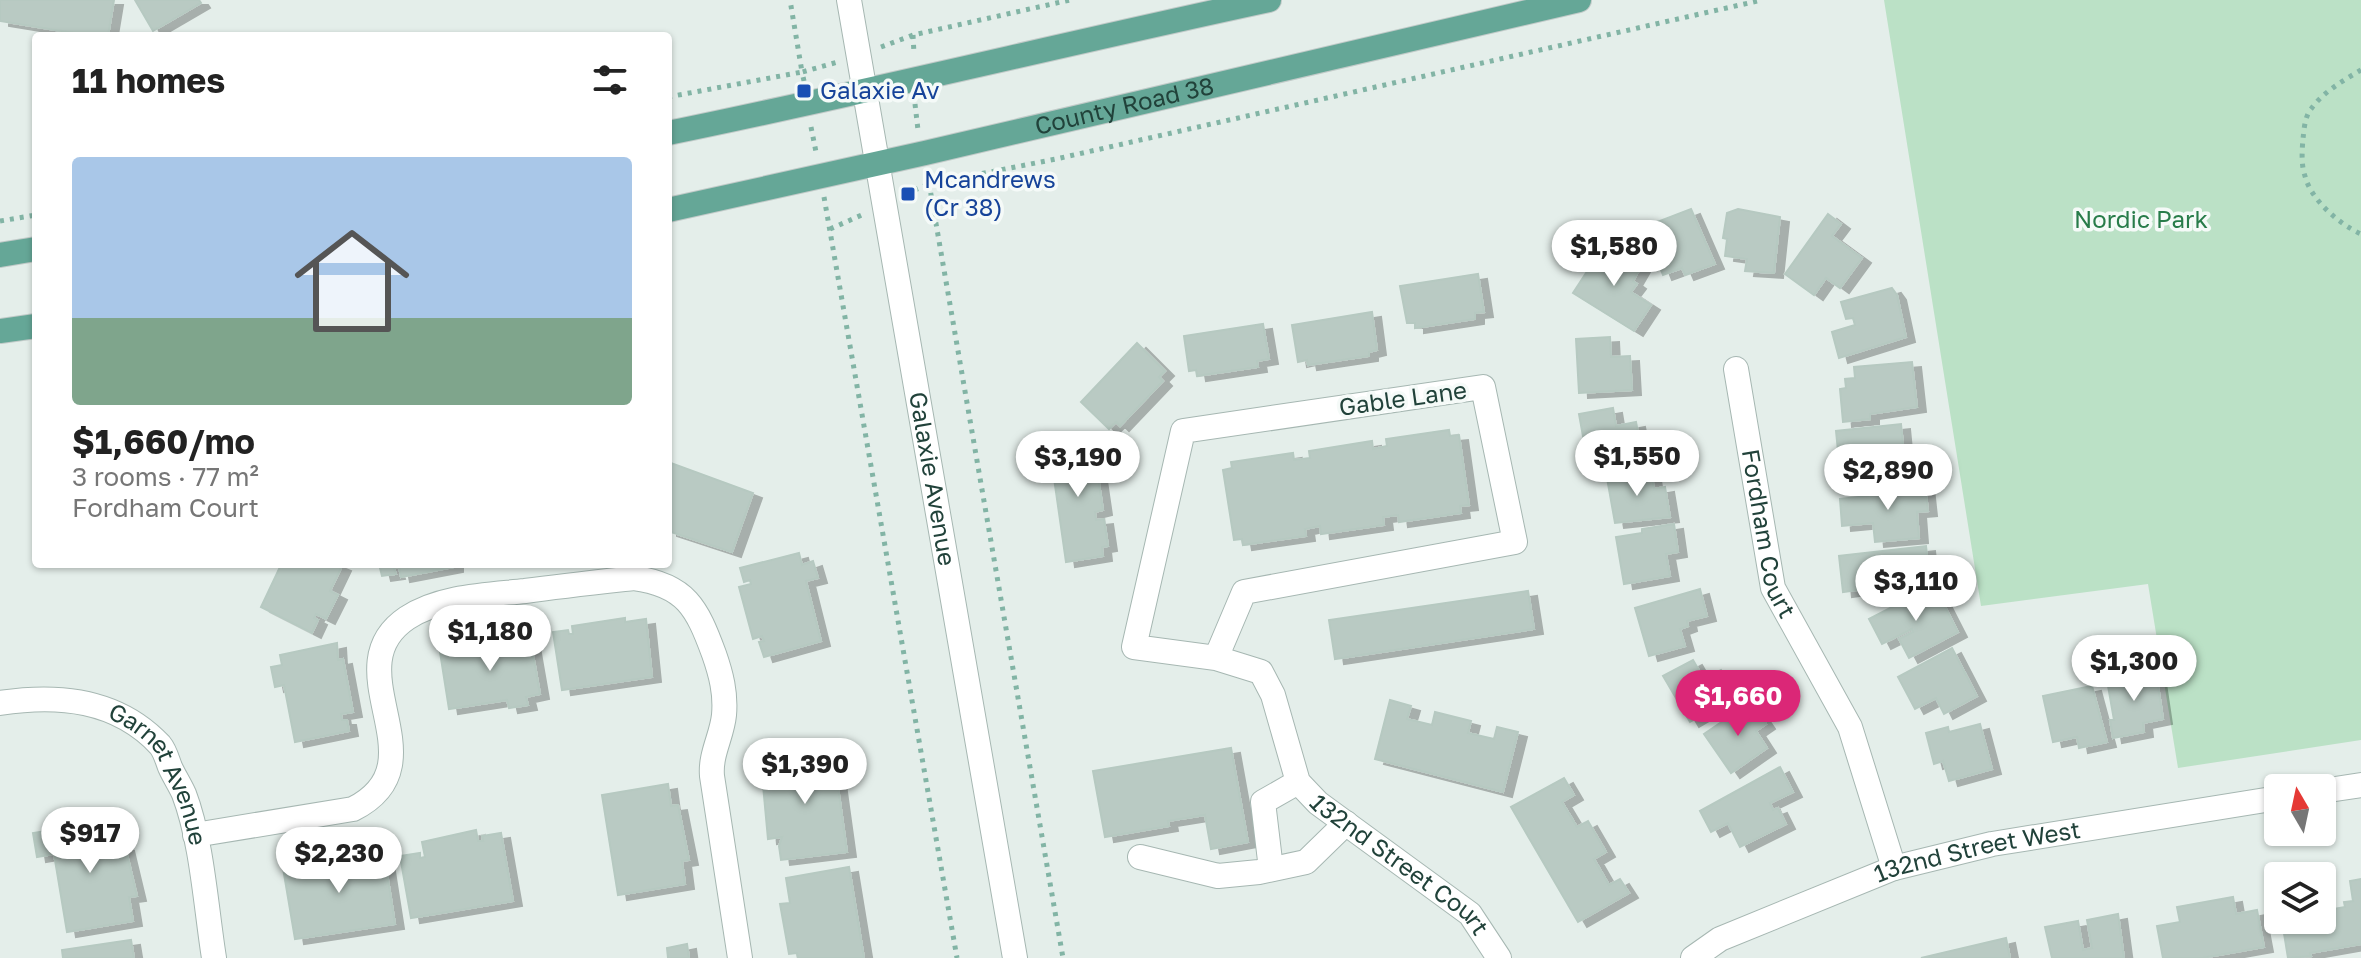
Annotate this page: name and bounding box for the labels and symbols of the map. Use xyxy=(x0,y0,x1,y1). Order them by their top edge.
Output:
street label: County Road 38 xyxy=(1032,70,1216,140)
place label: Galaxie Av xyxy=(820,75,939,104)
marker: Galaxie Av xyxy=(795,82,813,100)
place label: Mcandrews (Cr 38) xyxy=(924,164,1056,221)
marker: Mcandrews (Cr 38) xyxy=(899,185,917,203)
park label: Nordic Park xyxy=(2074,204,2208,233)
pin: $1,580 xyxy=(1549,220,1679,288)
street label: Gable Lane xyxy=(1337,374,1469,421)
street label: Galaxie Avenue xyxy=(904,389,963,568)
pin: $1,550 xyxy=(1572,430,1702,498)
pin: $3,190 xyxy=(1013,431,1143,499)
pin: $2,890 xyxy=(1823,444,1953,512)
street label: Fordham Court xyxy=(1737,447,1803,622)
pin: $3,110 xyxy=(1851,555,1981,623)
pin: $1,180 xyxy=(425,605,555,673)
pin: $1,300 xyxy=(2069,635,2199,703)
pin: $1,660 xyxy=(1673,670,1803,738)
street label: Garnet Avenue xyxy=(105,696,213,848)
pin: $1,390 xyxy=(740,738,870,806)
north arrow xyxy=(2264,774,2336,846)
street label: 132nd Street Court xyxy=(1304,788,1496,940)
pin: $917 xyxy=(43,807,137,875)
street label: 132nd Street West xyxy=(1869,814,2082,888)
pin: $2,230 xyxy=(274,827,404,895)

